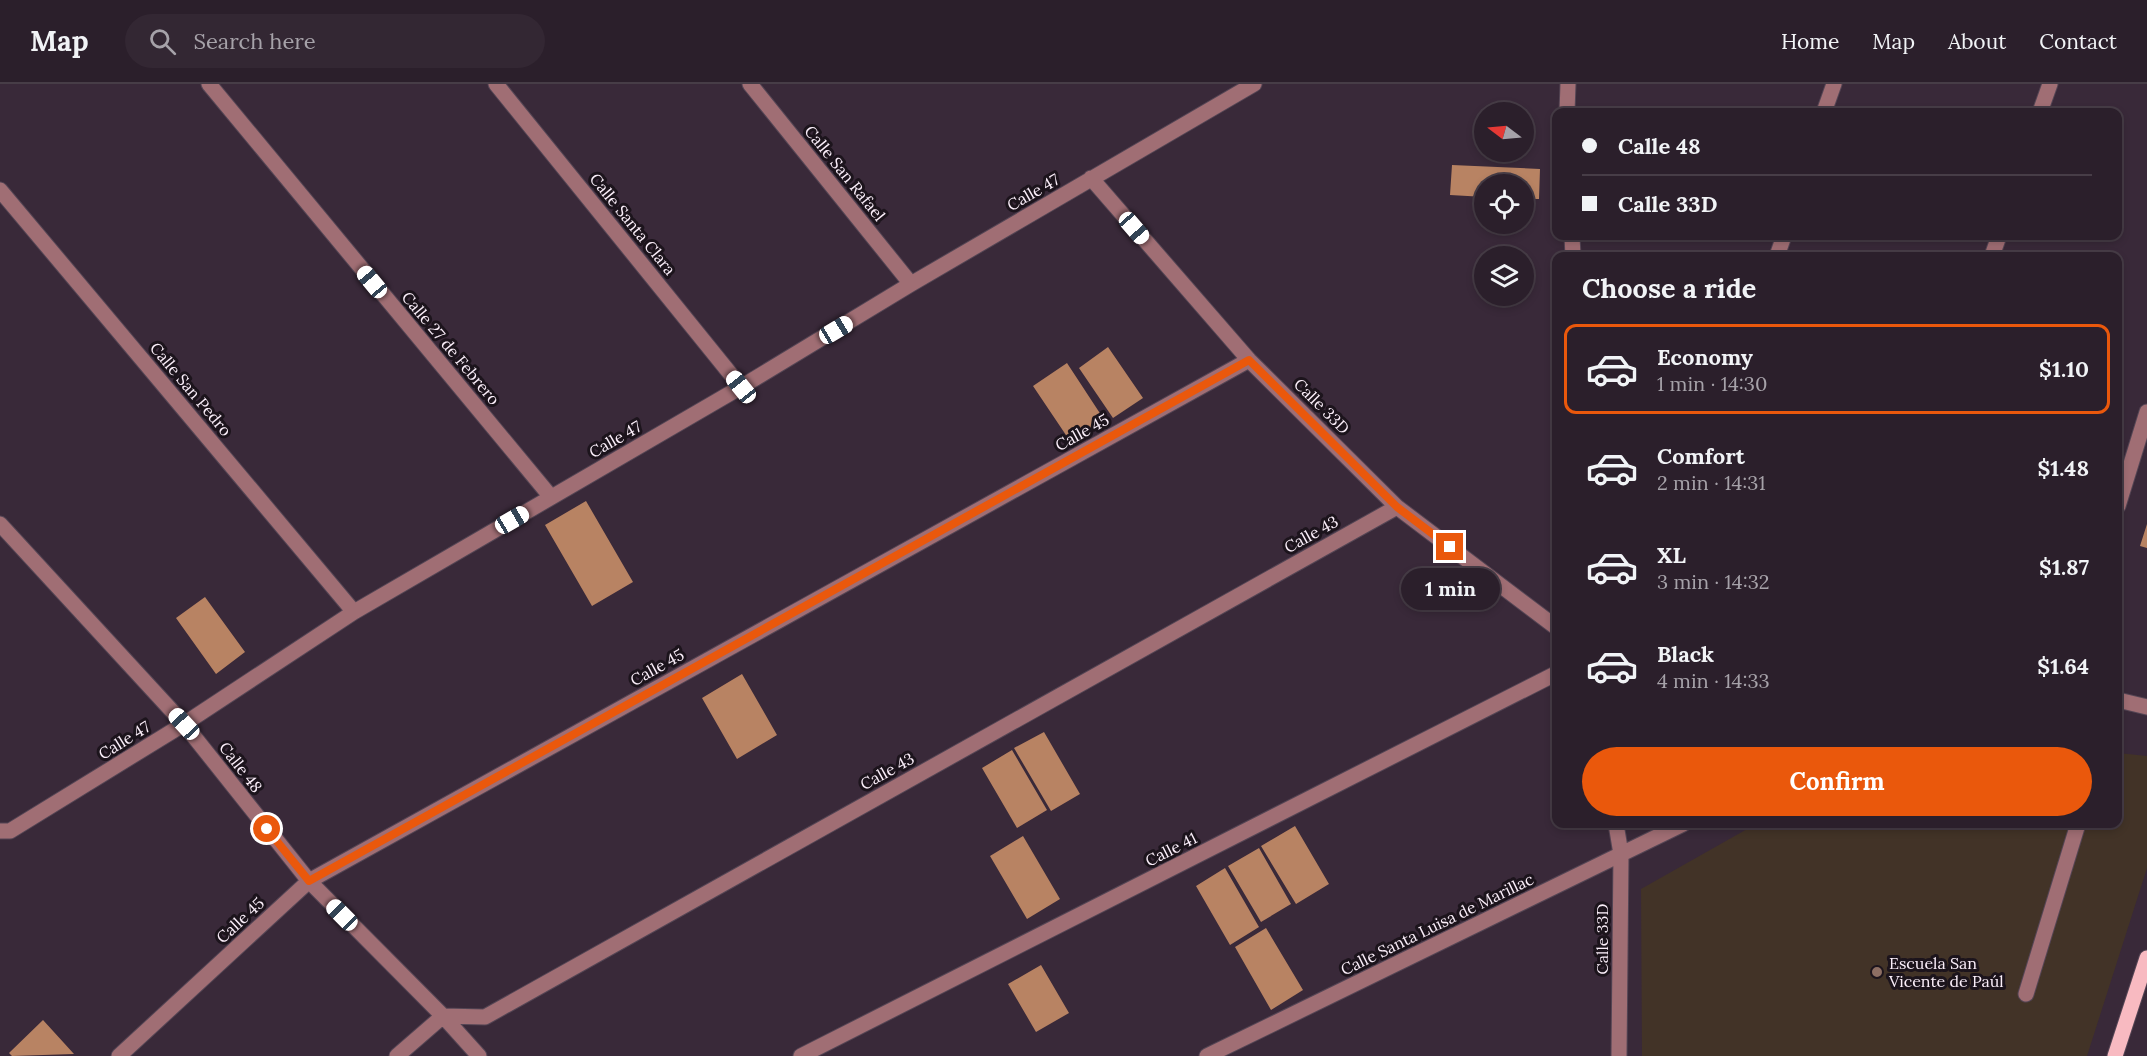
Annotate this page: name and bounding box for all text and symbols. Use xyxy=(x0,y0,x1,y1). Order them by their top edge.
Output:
search box xyxy=(125,14,545,68)
text: Map xyxy=(30,23,89,59)
icon: search xyxy=(146,25,179,58)
text: Search here xyxy=(194,27,316,55)
text: Home xyxy=(1781,28,1839,55)
text: Map xyxy=(1872,28,1915,55)
text: About xyxy=(1948,28,2006,55)
text: Contact xyxy=(2039,28,2117,55)
north arrow xyxy=(1474,102,1534,162)
map controls xyxy=(1474,102,1534,306)
street label: Calle San Rafael xyxy=(800,121,890,225)
text: Calle 48 xyxy=(1618,132,1701,160)
street label: Calle Santa Clara xyxy=(586,169,680,279)
street label: Calle 47 xyxy=(1003,169,1063,215)
button: locate xyxy=(1474,174,1534,234)
text: Calle 33D xyxy=(1618,190,1717,218)
car xyxy=(1115,209,1153,247)
button: layers xyxy=(1474,246,1534,306)
car xyxy=(354,262,390,302)
text: Choose a ride xyxy=(1582,271,1756,305)
street label: Calle 27 de Febrero xyxy=(398,287,504,409)
car xyxy=(816,313,856,347)
street label: Calle San Pedro xyxy=(146,338,236,440)
icon: car xyxy=(1585,342,1639,396)
text: Economy xyxy=(1657,343,1753,371)
text: $1.10 xyxy=(2039,355,2089,383)
car xyxy=(723,367,759,407)
text: 1 min · 14:30 xyxy=(1657,371,1767,396)
street label: Calle 33D xyxy=(1290,374,1354,438)
street label: Calle 45 xyxy=(1052,409,1112,455)
street label: Calle 47 xyxy=(585,416,645,462)
icon: car xyxy=(1585,441,1639,495)
text: Comfort xyxy=(1657,442,1745,470)
text: $1.48 xyxy=(2037,454,2089,482)
text: 2 min · 14:31 xyxy=(1657,470,1766,495)
car xyxy=(492,503,532,537)
street label: Calle 43 xyxy=(1281,511,1342,557)
route end xyxy=(1436,533,1463,560)
icon: car xyxy=(1585,540,1639,594)
text: XL xyxy=(1657,541,1686,569)
text: $1.87 xyxy=(2039,553,2089,581)
callout: 1 min xyxy=(1400,568,1500,610)
text: 3 min · 14:32 xyxy=(1657,569,1770,594)
text: 1 min xyxy=(1425,576,1476,601)
icon: car xyxy=(1585,639,1639,693)
text: Black xyxy=(1657,640,1714,668)
street label: Calle 45 xyxy=(627,644,687,690)
text: $1.64 xyxy=(2037,652,2089,680)
text: 4 min · 14:33 xyxy=(1657,668,1770,693)
car xyxy=(165,705,203,743)
street label: Calle 47 xyxy=(94,716,154,764)
street label: Calle 48 xyxy=(215,738,267,796)
button: Confirm xyxy=(1582,747,2092,816)
street label: Calle 43 xyxy=(857,748,918,794)
route start xyxy=(253,815,280,842)
street label: Calle 41 xyxy=(1142,827,1200,871)
street label: Calle Santa Luisa de Marillac xyxy=(1337,869,1537,979)
street label: Calle 45 xyxy=(212,893,268,947)
car xyxy=(323,896,361,934)
street label: Calle 33D xyxy=(1592,904,1612,974)
place label: Escuela San Vicente de Paúl xyxy=(1888,953,2004,991)
marker: Escuela San Vicente de Paúl xyxy=(1870,965,1884,979)

